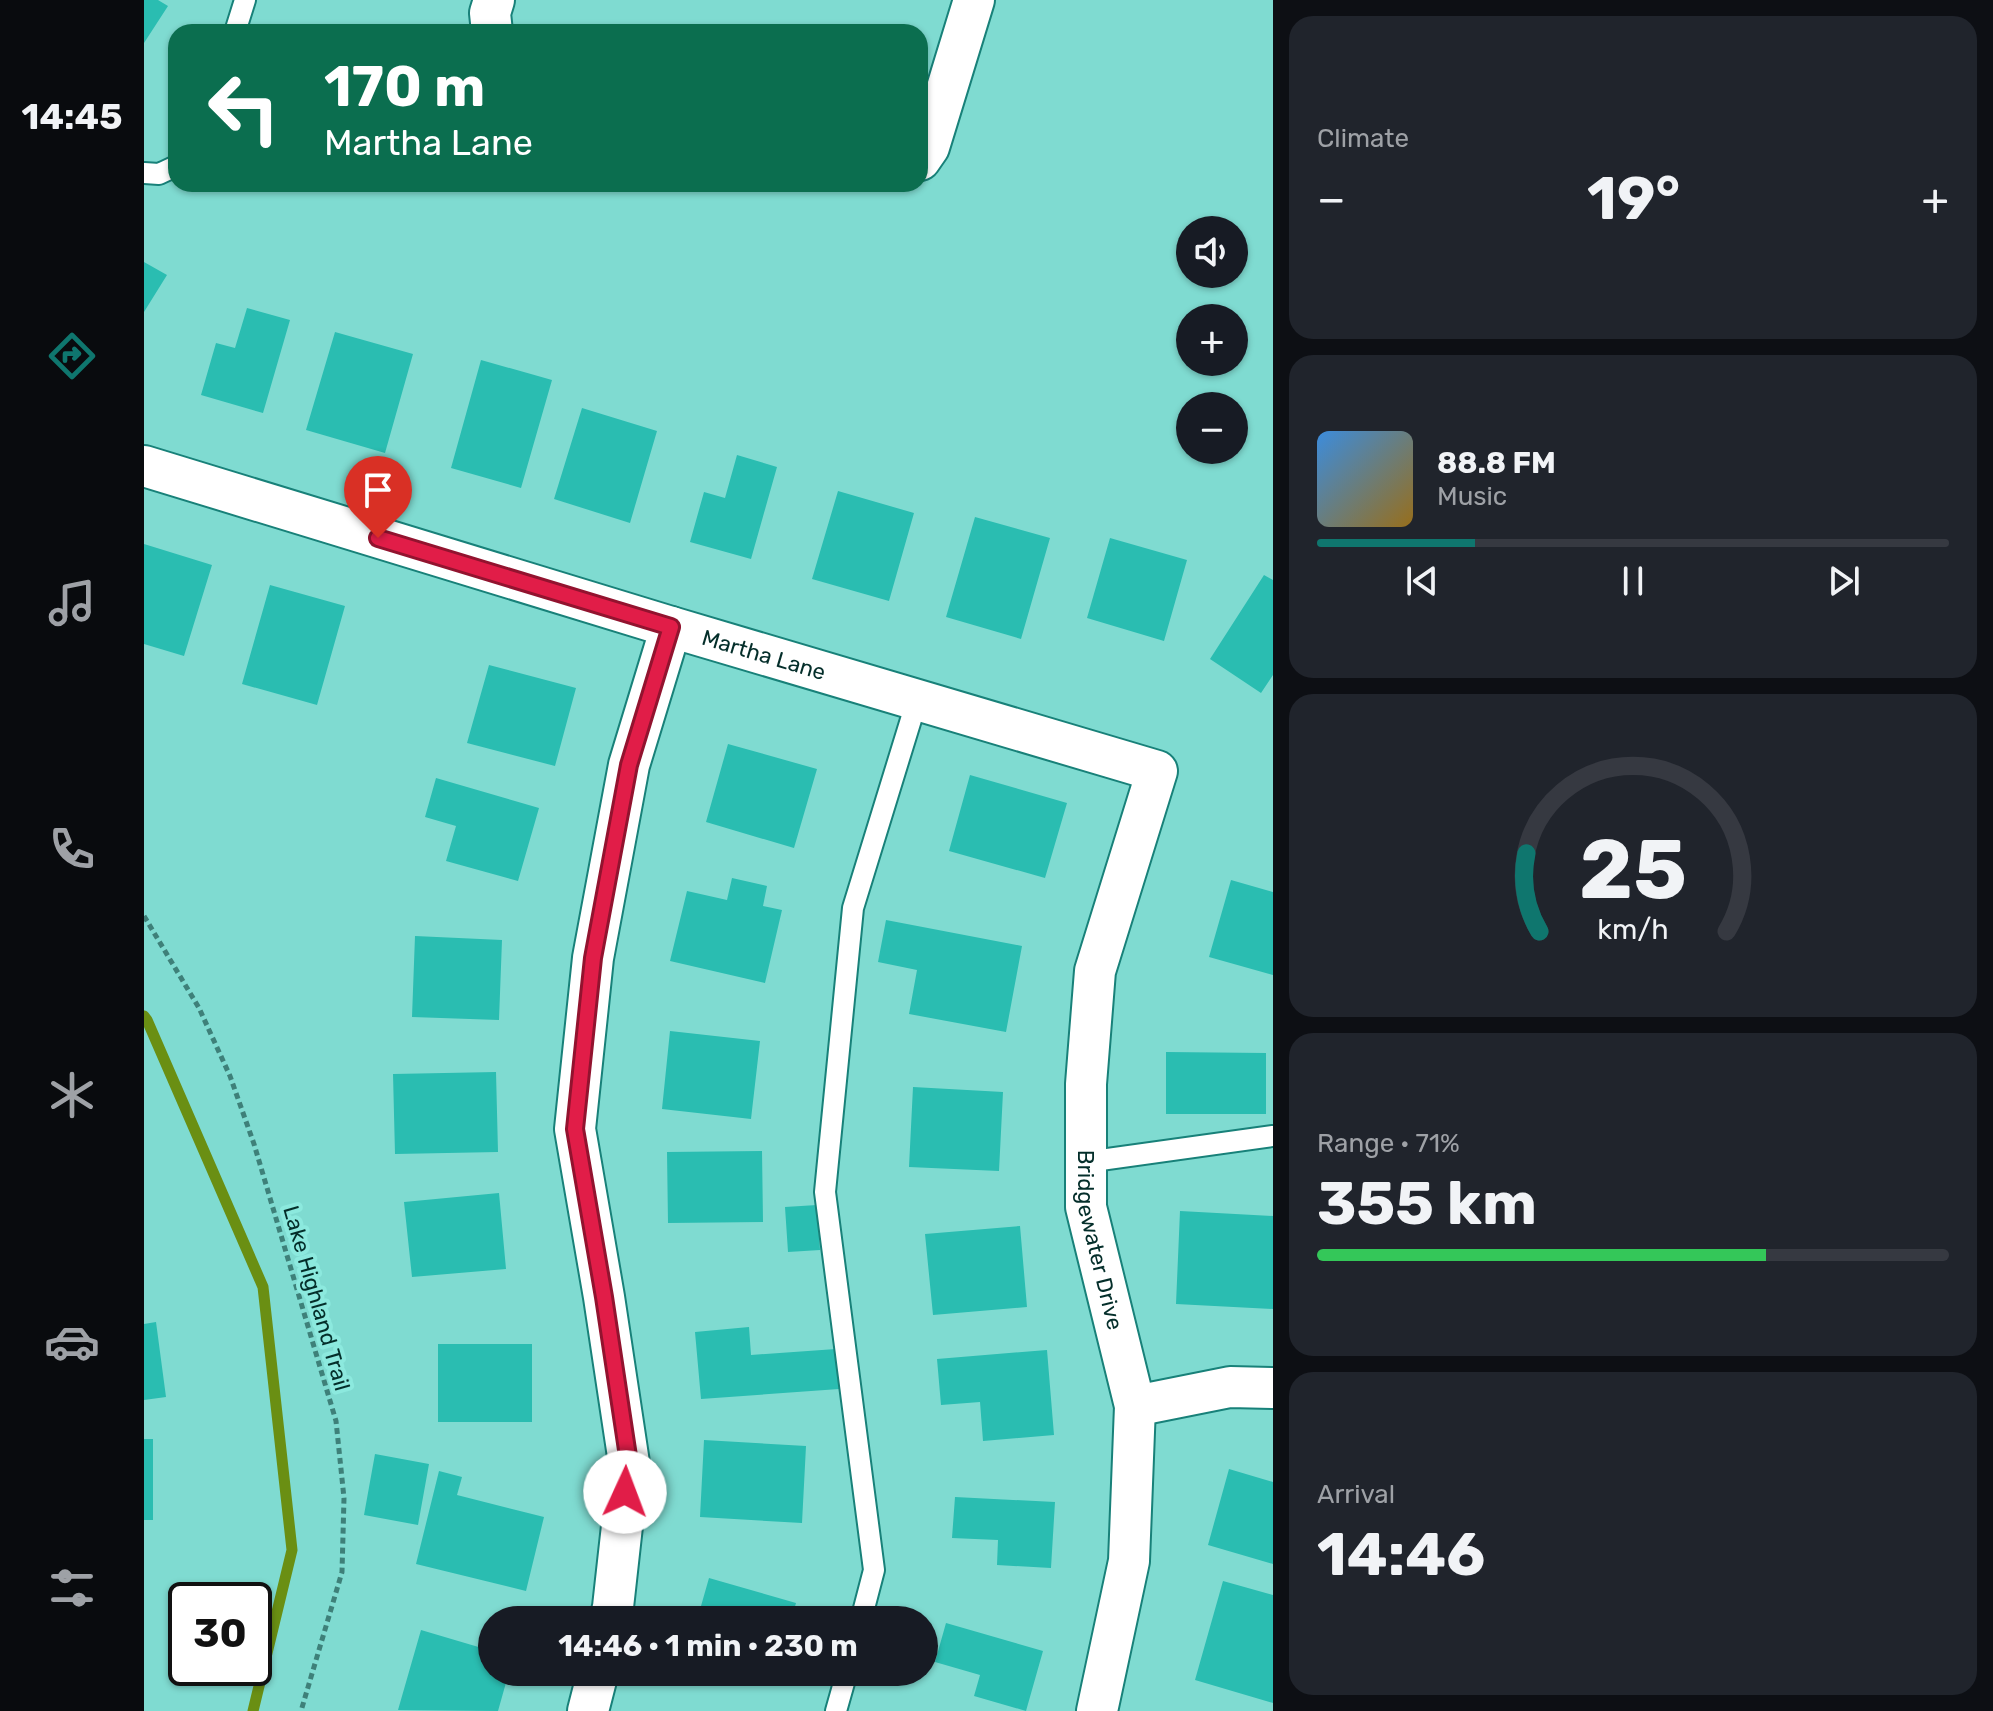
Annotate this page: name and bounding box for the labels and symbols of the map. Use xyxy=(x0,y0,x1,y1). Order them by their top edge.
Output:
pin xyxy=(344,456,412,538)
street label: Martha Lane xyxy=(699,624,829,686)
street label: Bridgewater Drive xyxy=(1072,1150,1129,1333)
street label: Lake Highland Trail xyxy=(277,1202,356,1394)
position arrow xyxy=(583,1450,667,1534)
speed limit sign: 30 xyxy=(168,1582,272,1686)

